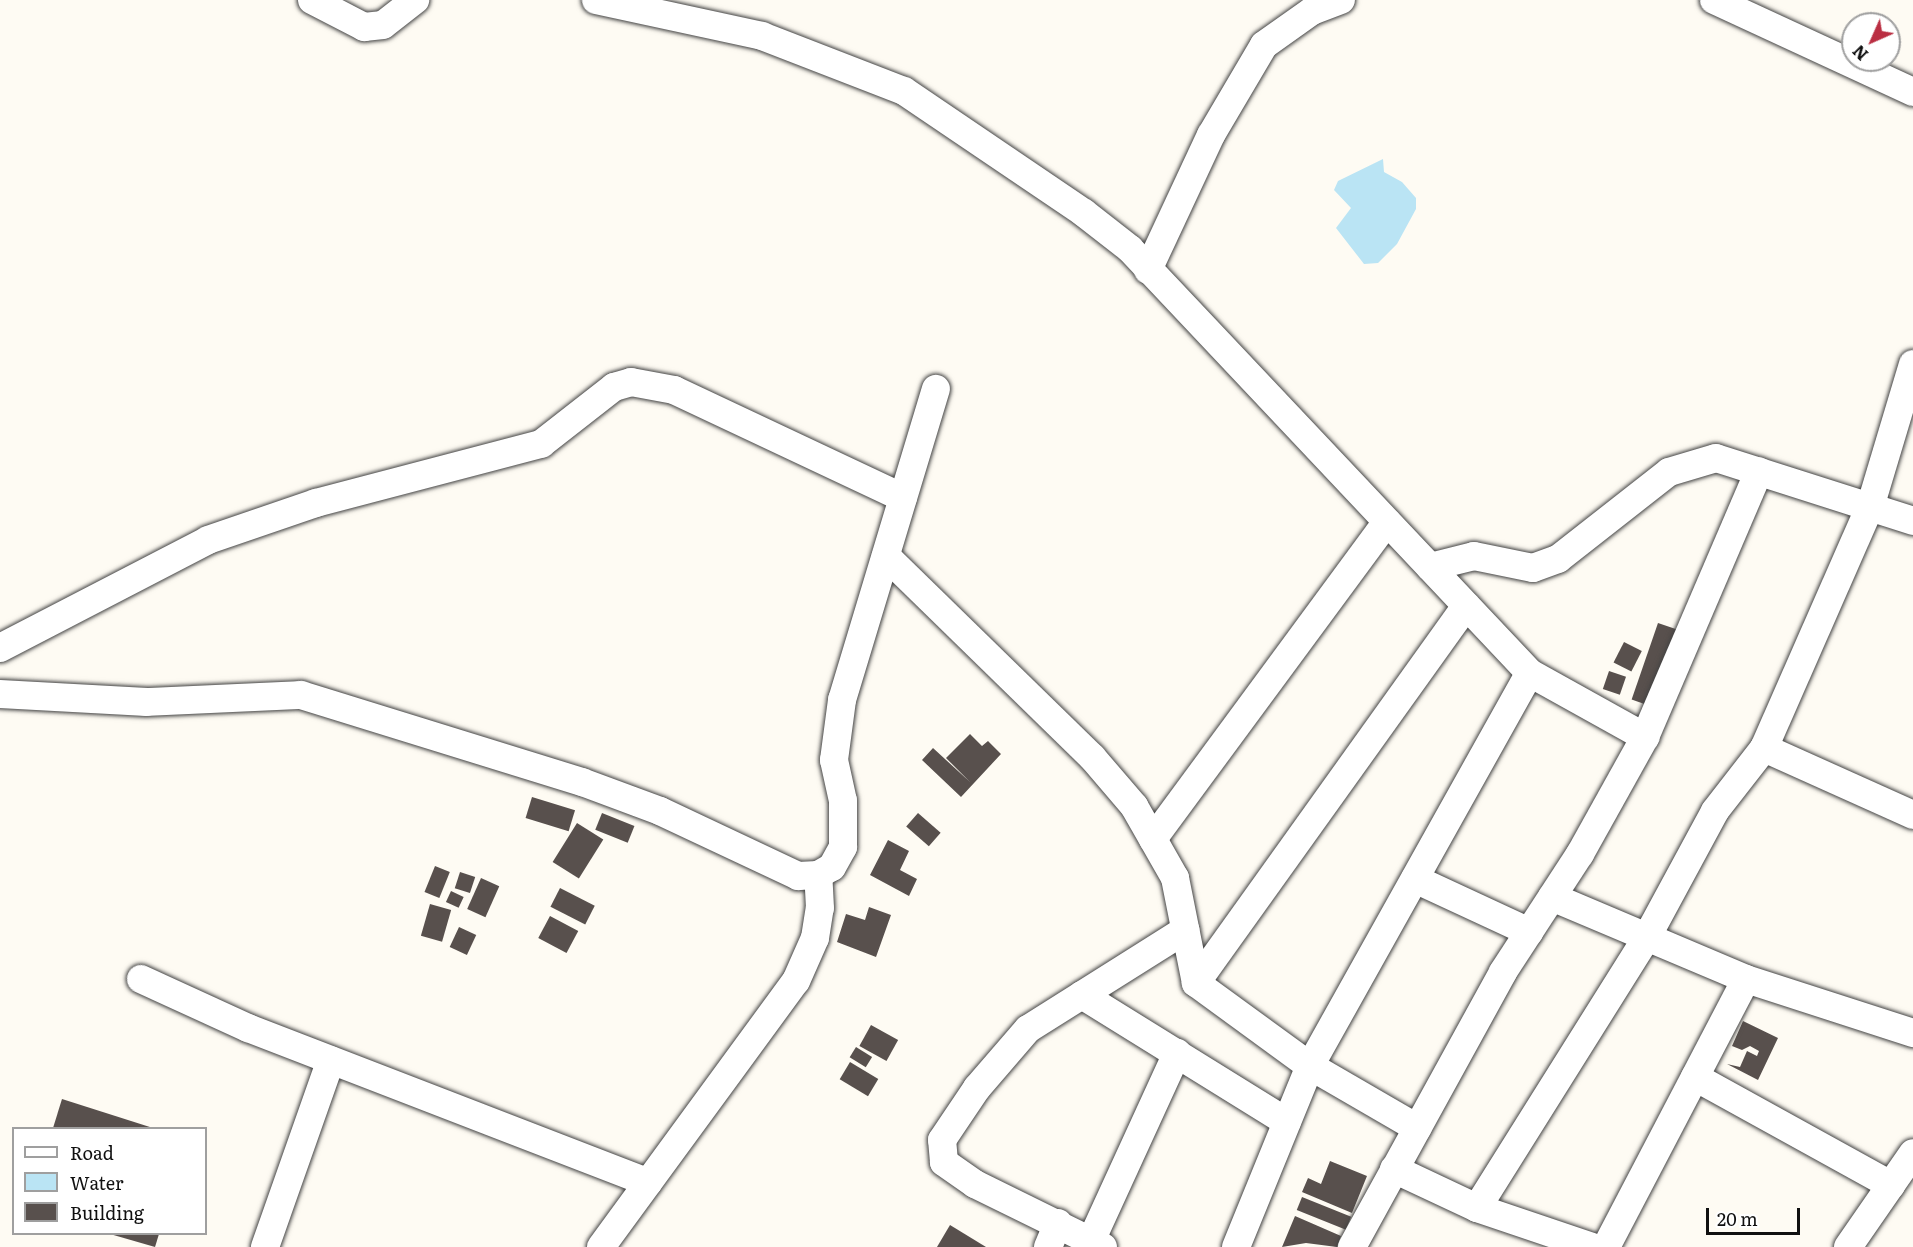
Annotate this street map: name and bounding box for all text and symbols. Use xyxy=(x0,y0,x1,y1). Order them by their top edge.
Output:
north arrow xyxy=(1841,12,1901,72)
text: N xyxy=(1846,40,1873,67)
legend xyxy=(12,1127,207,1235)
text: Road xyxy=(70,1139,114,1166)
text: Water xyxy=(70,1169,123,1196)
scale bar xyxy=(1709,1196,1804,1234)
text: Building xyxy=(70,1199,144,1226)
text: 20 m xyxy=(1717,1205,1758,1232)

